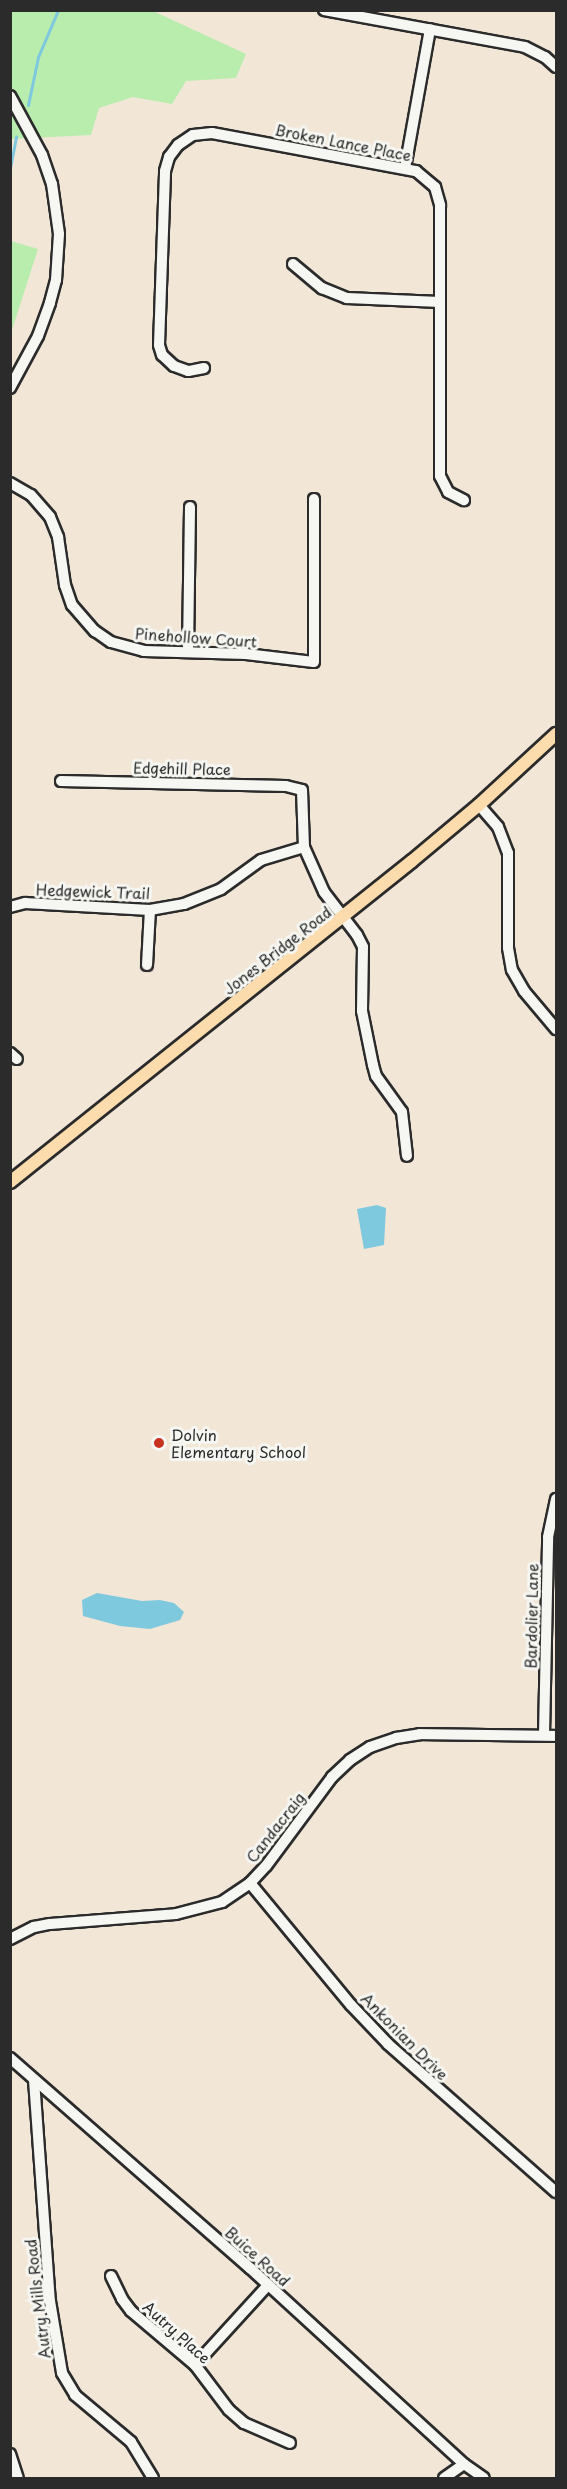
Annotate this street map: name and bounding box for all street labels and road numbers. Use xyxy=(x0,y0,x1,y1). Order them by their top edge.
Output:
street label: Broken Lance Place xyxy=(272,120,414,164)
street label: Pinehollow Court xyxy=(135,624,257,650)
street label: Edgehill Place xyxy=(133,758,231,778)
street label: Hedgewick Trail xyxy=(35,880,151,902)
street label: Jones Bridge Road xyxy=(219,902,335,998)
street label: Bardolier Lane xyxy=(521,1563,541,1669)
street label: Candacraig xyxy=(242,1788,308,1866)
street label: Ankonian Drive xyxy=(358,1989,452,2083)
street label: Buice Road xyxy=(222,2222,294,2290)
street label: Autry Mills Road xyxy=(21,2238,53,2360)
street label: Autry Place xyxy=(139,2297,215,2367)

